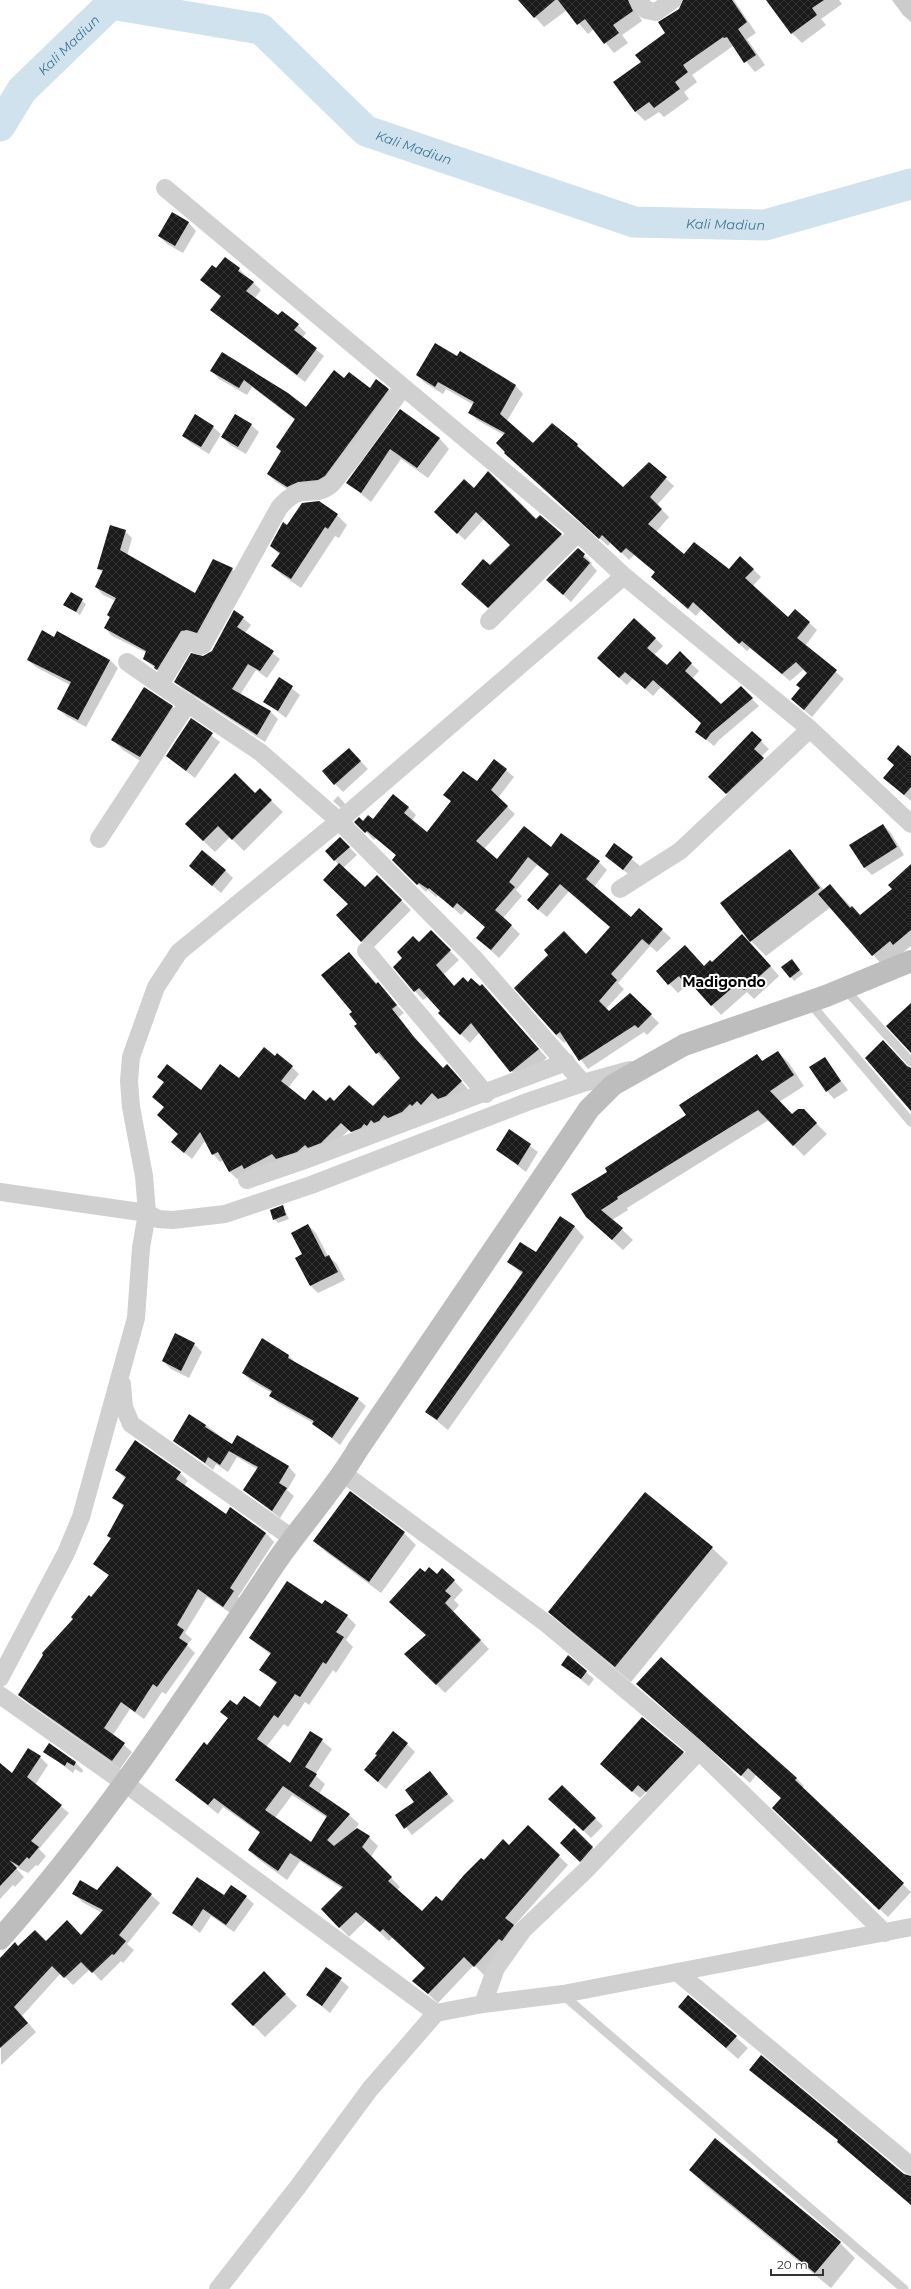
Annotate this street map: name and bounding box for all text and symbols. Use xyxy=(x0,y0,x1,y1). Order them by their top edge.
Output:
water label: Kali Madiun xyxy=(35,12,103,78)
water label: Kali Madiun xyxy=(374,127,454,168)
water label: Kali Madiun xyxy=(686,215,765,233)
district label: Madigondo xyxy=(682,973,766,991)
scale bar xyxy=(771,2251,823,2277)
text: 20 m xyxy=(777,2257,808,2272)

